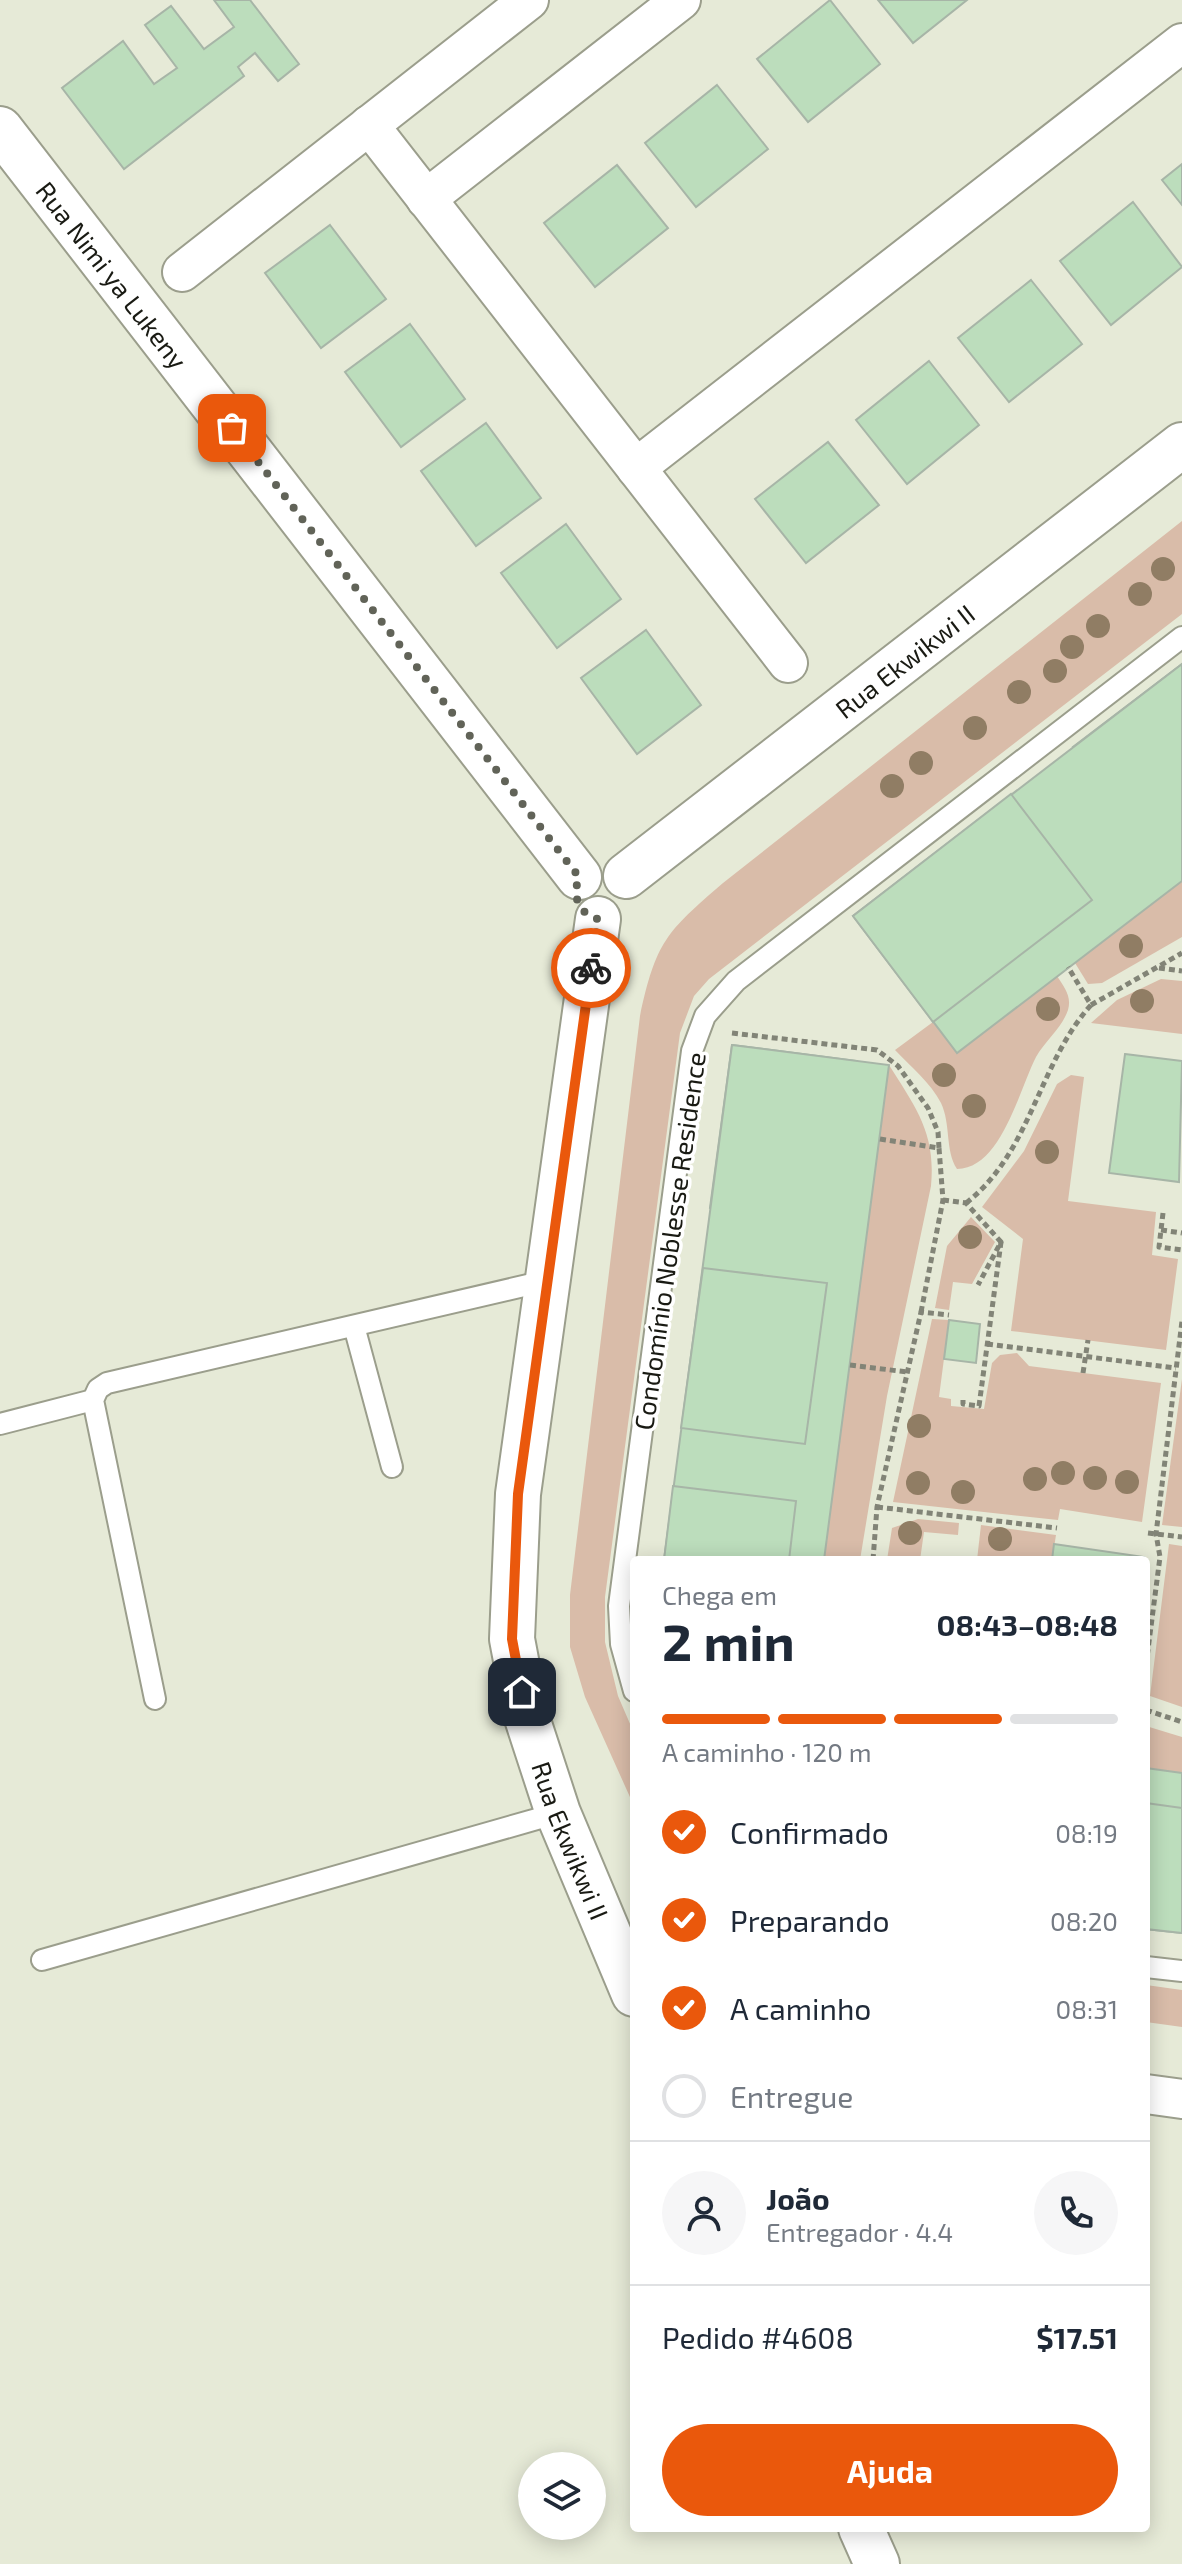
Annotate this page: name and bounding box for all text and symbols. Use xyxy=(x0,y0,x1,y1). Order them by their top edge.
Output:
street label: Rua Nimi ya Lukeny xyxy=(31,175,195,374)
pin xyxy=(198,394,266,462)
icon: bag xyxy=(210,406,254,450)
street label: Rua Ekwikwi II xyxy=(829,597,980,724)
courier xyxy=(551,928,631,1008)
icon: bike xyxy=(569,946,613,990)
street label: Condomínio Noblesse Residence xyxy=(627,1050,711,1432)
text: Chega em xyxy=(662,1579,777,1610)
text: 08:43–08:48 xyxy=(937,1606,1118,1642)
text: 2 min xyxy=(662,1609,795,1671)
pin xyxy=(488,1658,556,1726)
icon: home xyxy=(500,1670,544,1714)
text: A caminho · 120 m xyxy=(662,1736,871,1767)
street label: Rua Ekwikwi II xyxy=(527,1757,616,1924)
icon: check xyxy=(662,1810,706,1854)
text: Confirmado xyxy=(730,1814,889,1850)
text: 08:19 xyxy=(1055,1817,1118,1848)
icon: check xyxy=(662,1898,706,1942)
text: Preparando xyxy=(730,1902,889,1938)
text: 08:20 xyxy=(1050,1905,1118,1936)
icon: check xyxy=(662,1986,706,2030)
text: A caminho xyxy=(730,1990,871,2026)
text: 08:31 xyxy=(1056,1993,1118,2024)
text: Entregue xyxy=(730,2078,853,2114)
button: person xyxy=(662,2171,746,2255)
button: phone xyxy=(1034,2171,1118,2255)
text: João xyxy=(766,2180,830,2216)
text: Entregador · 4.4 xyxy=(766,2216,953,2247)
text: Pedido #4608 xyxy=(662,2319,854,2355)
text: $17.51 xyxy=(1036,2319,1118,2355)
button: Ajuda xyxy=(662,2424,1118,2516)
map controls xyxy=(518,2452,606,2540)
button: layers xyxy=(518,2452,606,2540)

